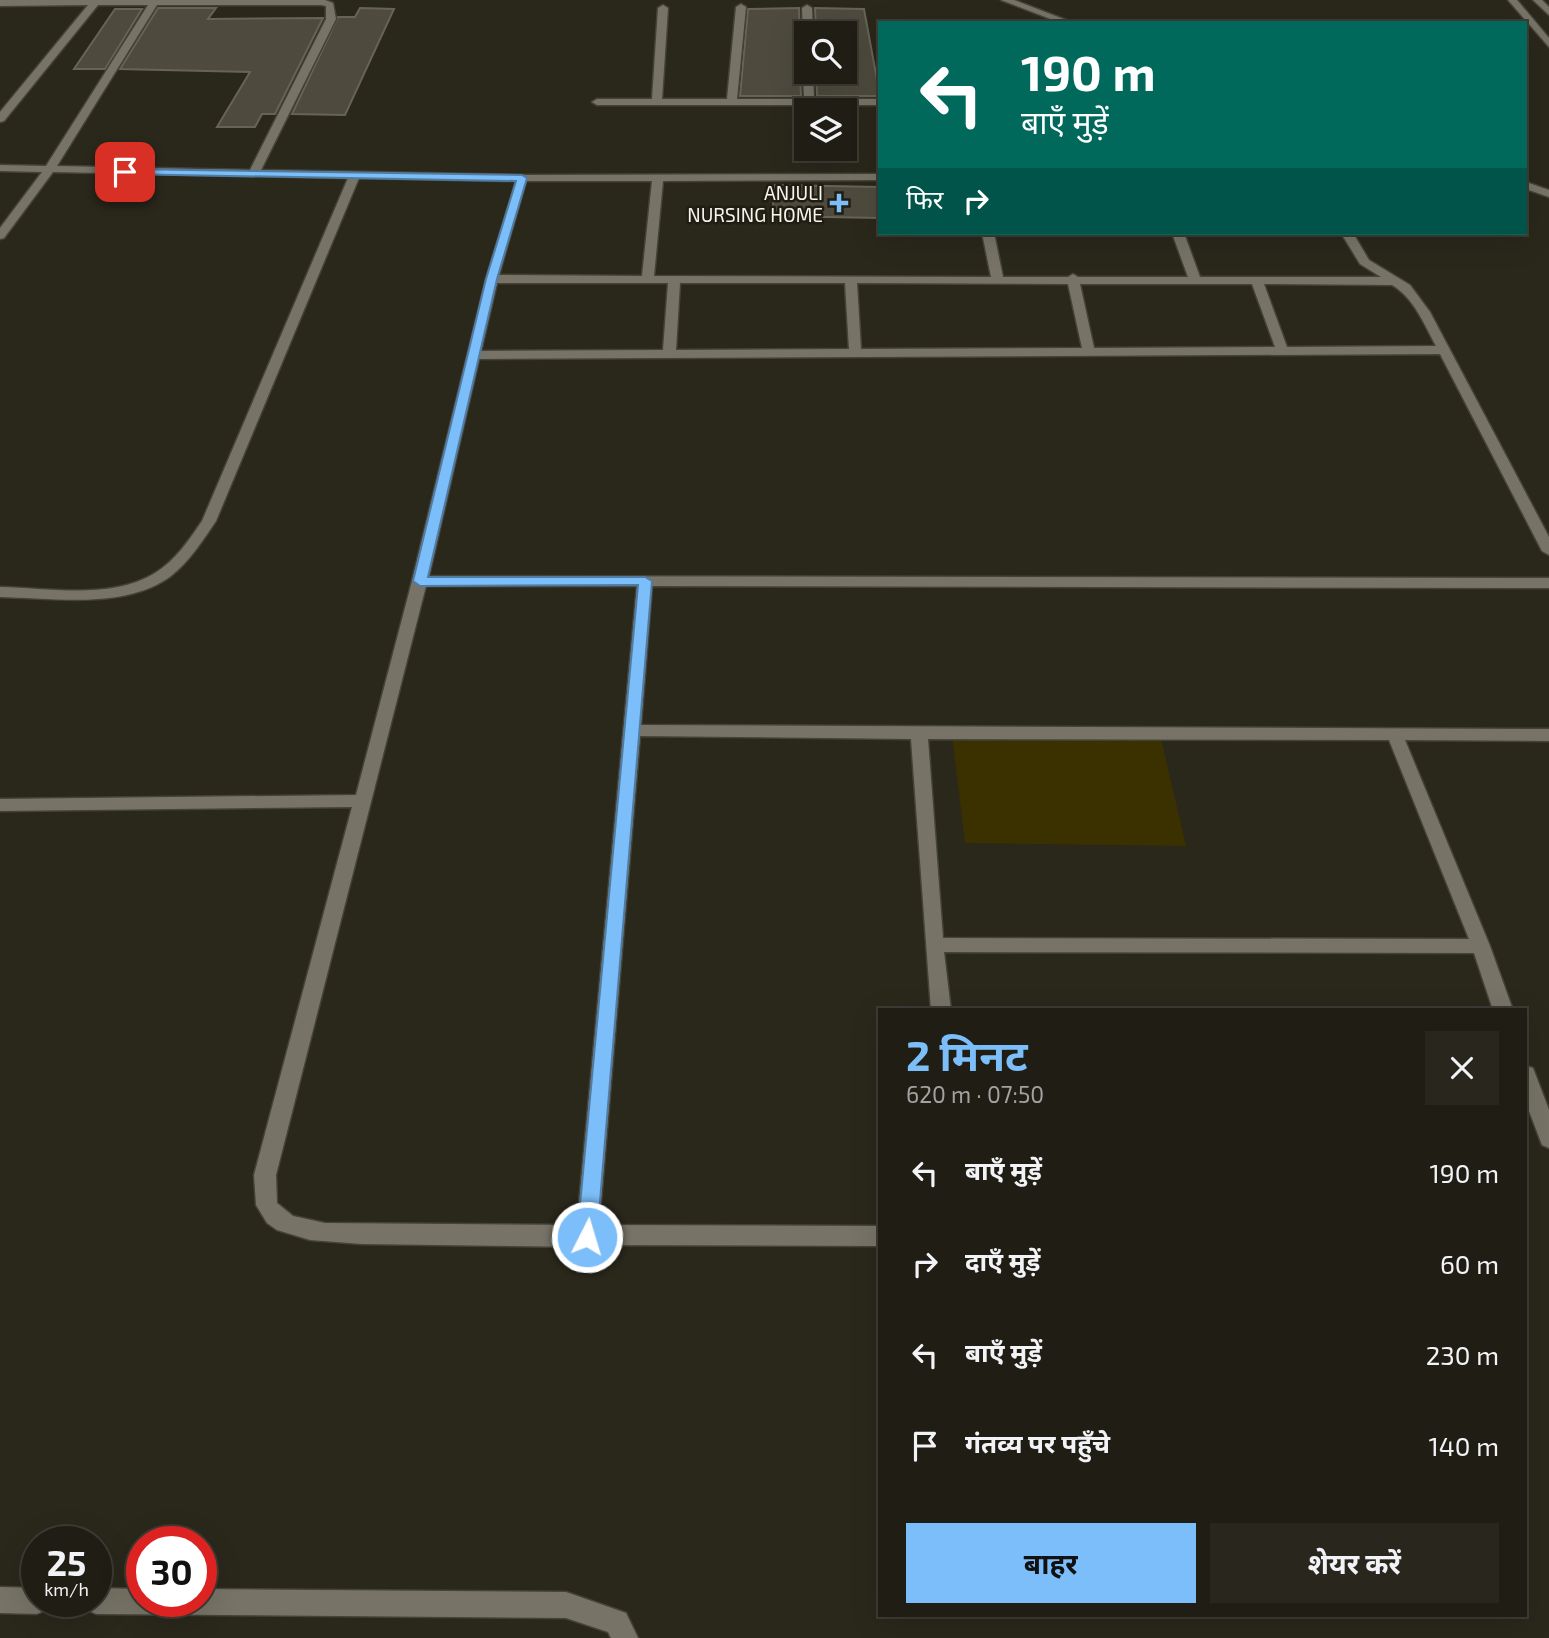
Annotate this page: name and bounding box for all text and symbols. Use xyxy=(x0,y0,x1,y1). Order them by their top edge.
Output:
map controls xyxy=(794,21,857,161)
button: search xyxy=(794,21,857,84)
text: 190 m xyxy=(1021,42,1156,101)
icon: left xyxy=(906,49,997,140)
button: layers xyxy=(794,98,857,161)
text: बाएँ मुड़ें xyxy=(1021,102,1109,140)
pin xyxy=(95,142,155,202)
icon: arrive xyxy=(106,153,144,191)
place label: ANJULI NURSING HOME xyxy=(687,181,823,226)
icon: right xyxy=(957,182,995,220)
text: फिर xyxy=(906,183,943,214)
marker: ANJULI NURSING HOME xyxy=(829,193,849,213)
text: 2 मिनट xyxy=(906,1029,1028,1079)
button: close xyxy=(1425,1031,1499,1105)
text: 620 m · 07:50 xyxy=(906,1080,1044,1108)
icon: left xyxy=(906,1154,944,1192)
text: बाएँ मुड़ें xyxy=(965,1154,1042,1185)
text: 190 m xyxy=(1430,1157,1499,1188)
position arrow xyxy=(550,1200,624,1274)
icon: right xyxy=(906,1245,944,1283)
text: दाएँ मुड़ें xyxy=(965,1245,1040,1276)
text: 60 m xyxy=(1440,1248,1499,1279)
icon: left xyxy=(906,1336,944,1374)
text: बाएँ मुड़ें xyxy=(965,1336,1042,1367)
text: 230 m xyxy=(1426,1339,1499,1370)
icon: arrive xyxy=(906,1427,944,1465)
text: गंतव्य पर पहुँचे xyxy=(965,1427,1110,1458)
text: 140 m xyxy=(1428,1430,1499,1461)
button: बाहर xyxy=(906,1523,1196,1603)
button: शेयर करें xyxy=(1210,1523,1499,1603)
speed limit sign: 30 xyxy=(126,1526,217,1617)
text: 25 xyxy=(47,1541,86,1583)
text: km/h xyxy=(44,1578,89,1600)

